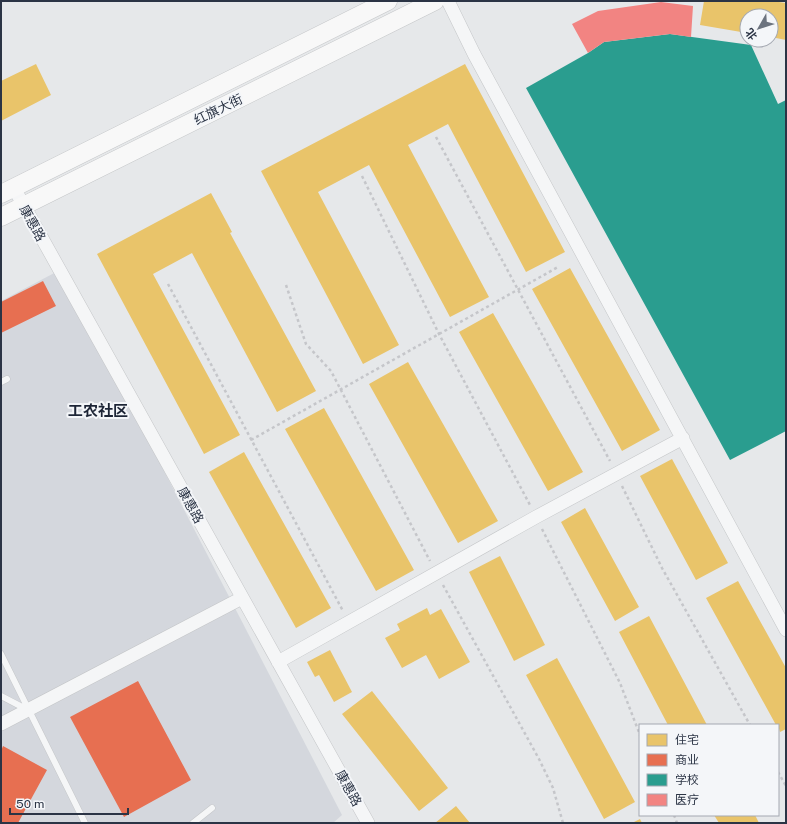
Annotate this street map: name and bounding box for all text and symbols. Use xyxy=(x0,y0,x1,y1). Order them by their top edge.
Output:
north arrow xyxy=(739,8,779,48)
text: 北 xyxy=(743,26,759,42)
street label: 红旗大街 xyxy=(192,91,245,128)
street label: 康惠路 xyxy=(17,203,49,244)
district label: 工农社区 xyxy=(68,402,128,419)
street label: 康惠路 xyxy=(175,485,207,526)
legend xyxy=(639,724,779,816)
text: 住宅 xyxy=(675,733,699,747)
text: 商业 xyxy=(675,753,699,767)
street label: 康惠路 xyxy=(333,768,365,809)
text: 学校 xyxy=(675,773,699,787)
scale bar xyxy=(10,790,128,816)
text: 医疗 xyxy=(675,793,699,807)
text: 50 m xyxy=(16,797,44,811)

